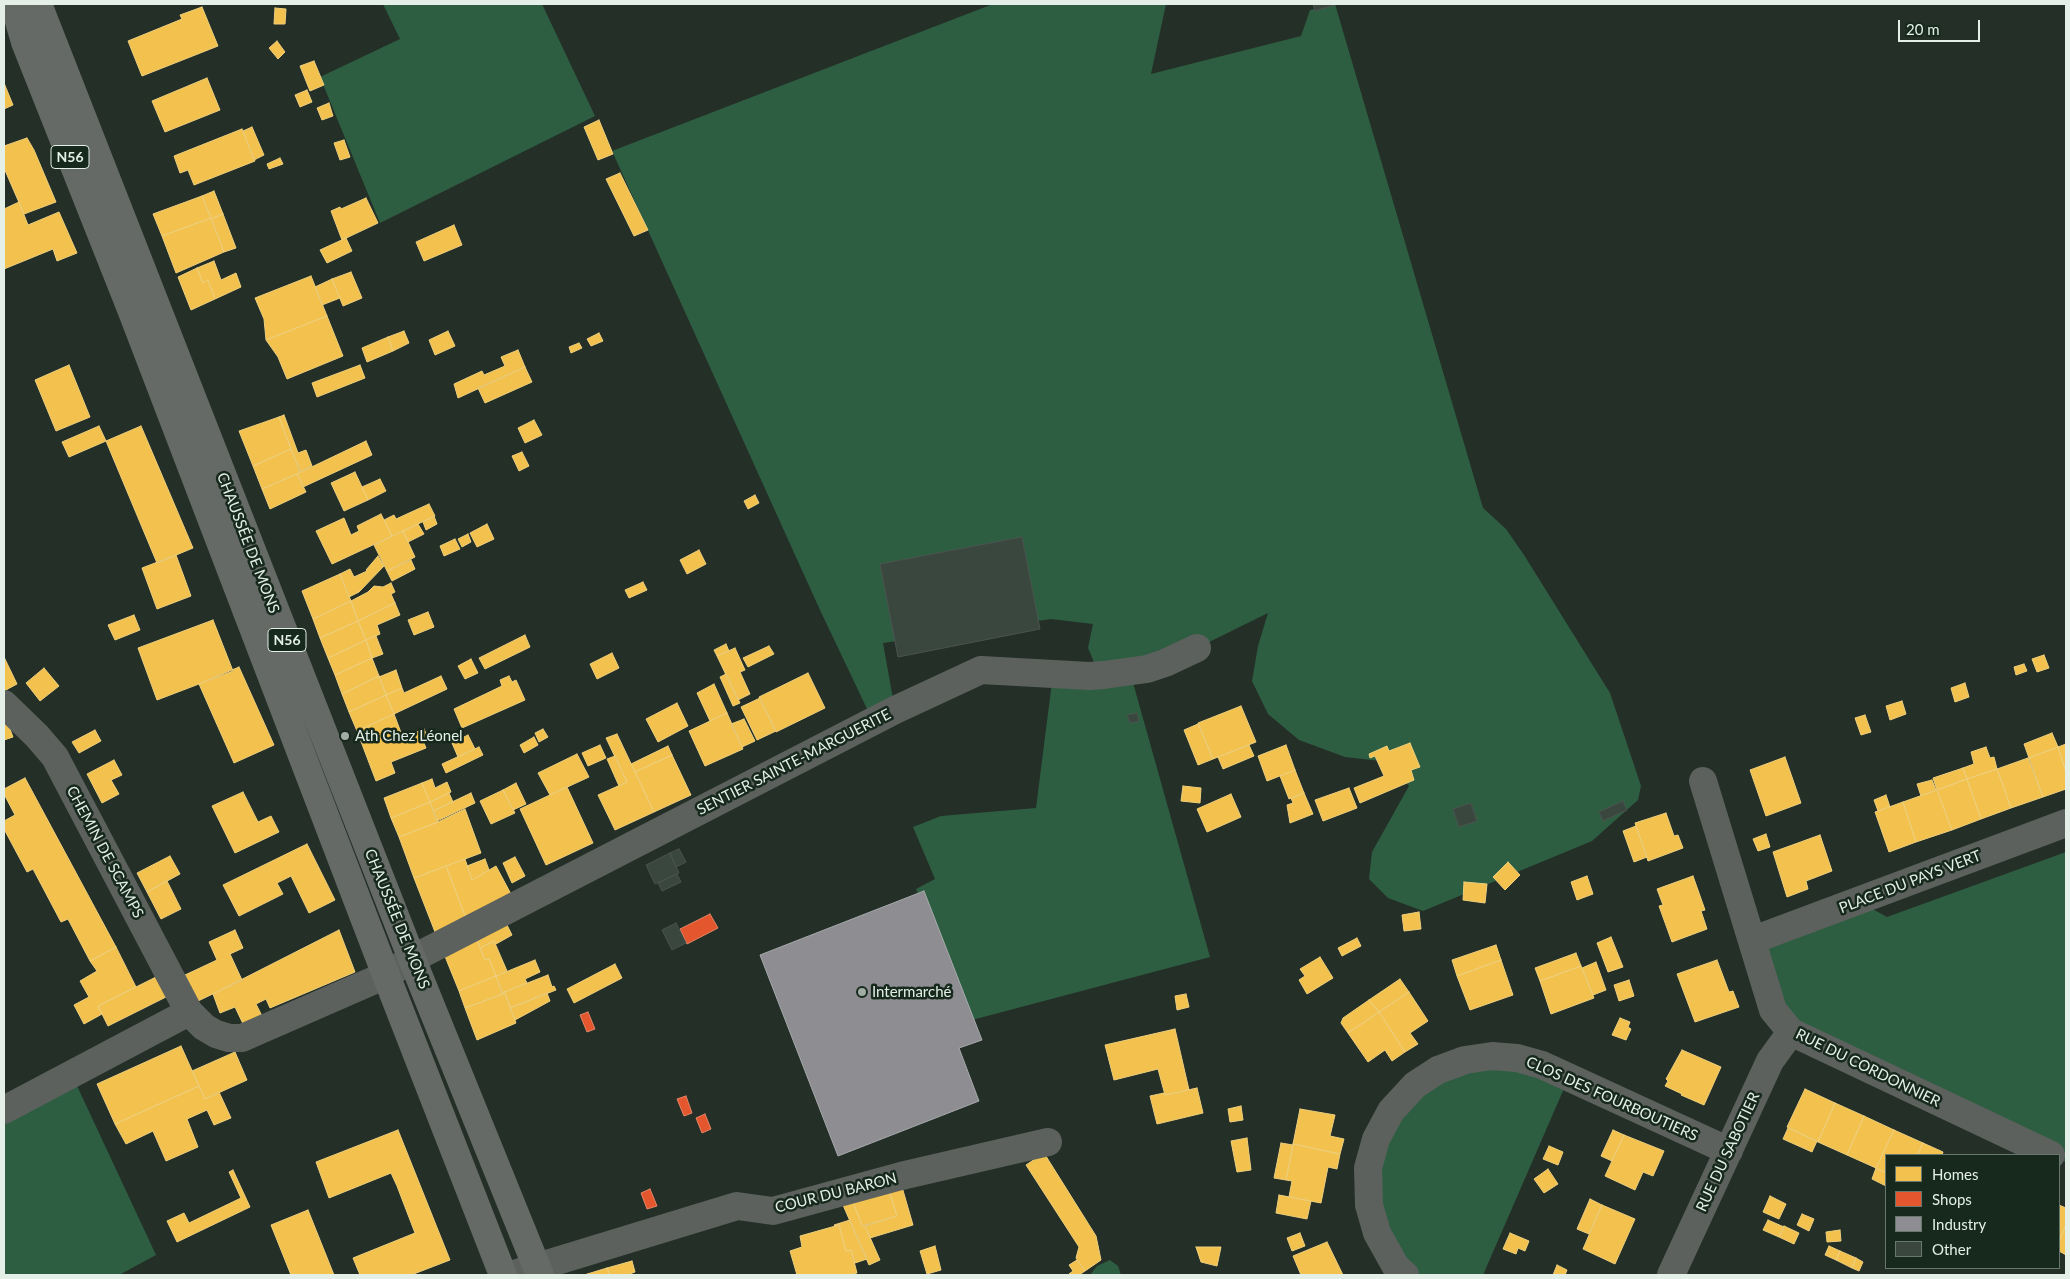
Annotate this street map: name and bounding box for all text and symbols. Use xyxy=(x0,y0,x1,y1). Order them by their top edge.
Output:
scale bar xyxy=(1900,10,1982,42)
text: 20 m xyxy=(1906,20,1940,38)
road number: N56 xyxy=(51,146,89,168)
street label: CHAUSSÉE DE MONS xyxy=(213,470,283,616)
road number: N56 xyxy=(268,628,306,652)
street label: SENTIER SAINTE-MARGUERITE xyxy=(694,705,894,819)
place label: Ath Chez Léonel xyxy=(355,727,463,745)
marker: Ath Chez Léonel xyxy=(339,730,351,742)
street label: CHEMIN DE SCAMPS xyxy=(63,783,147,921)
street label: CHAUSSÉE DE MONS xyxy=(361,846,433,992)
street label: PLACE DU PAYS VERT xyxy=(1837,847,1983,917)
place label: Intermarché xyxy=(872,983,951,1001)
marker: Intermarché xyxy=(856,986,868,998)
street label: RUE DU CORDONNIER xyxy=(1793,1025,1943,1111)
street label: CLOS DES FOURBOUTIERS xyxy=(1523,1053,1701,1145)
street label: RUE DU SABOTIER xyxy=(1692,1089,1764,1215)
legend xyxy=(1885,1154,2060,1269)
text: Homes xyxy=(1932,1165,1978,1183)
street label: COUR DU BARON xyxy=(773,1169,899,1217)
text: Shops xyxy=(1932,1190,1972,1208)
text: Industry xyxy=(1932,1215,1986,1233)
text: Other xyxy=(1932,1240,1971,1258)

